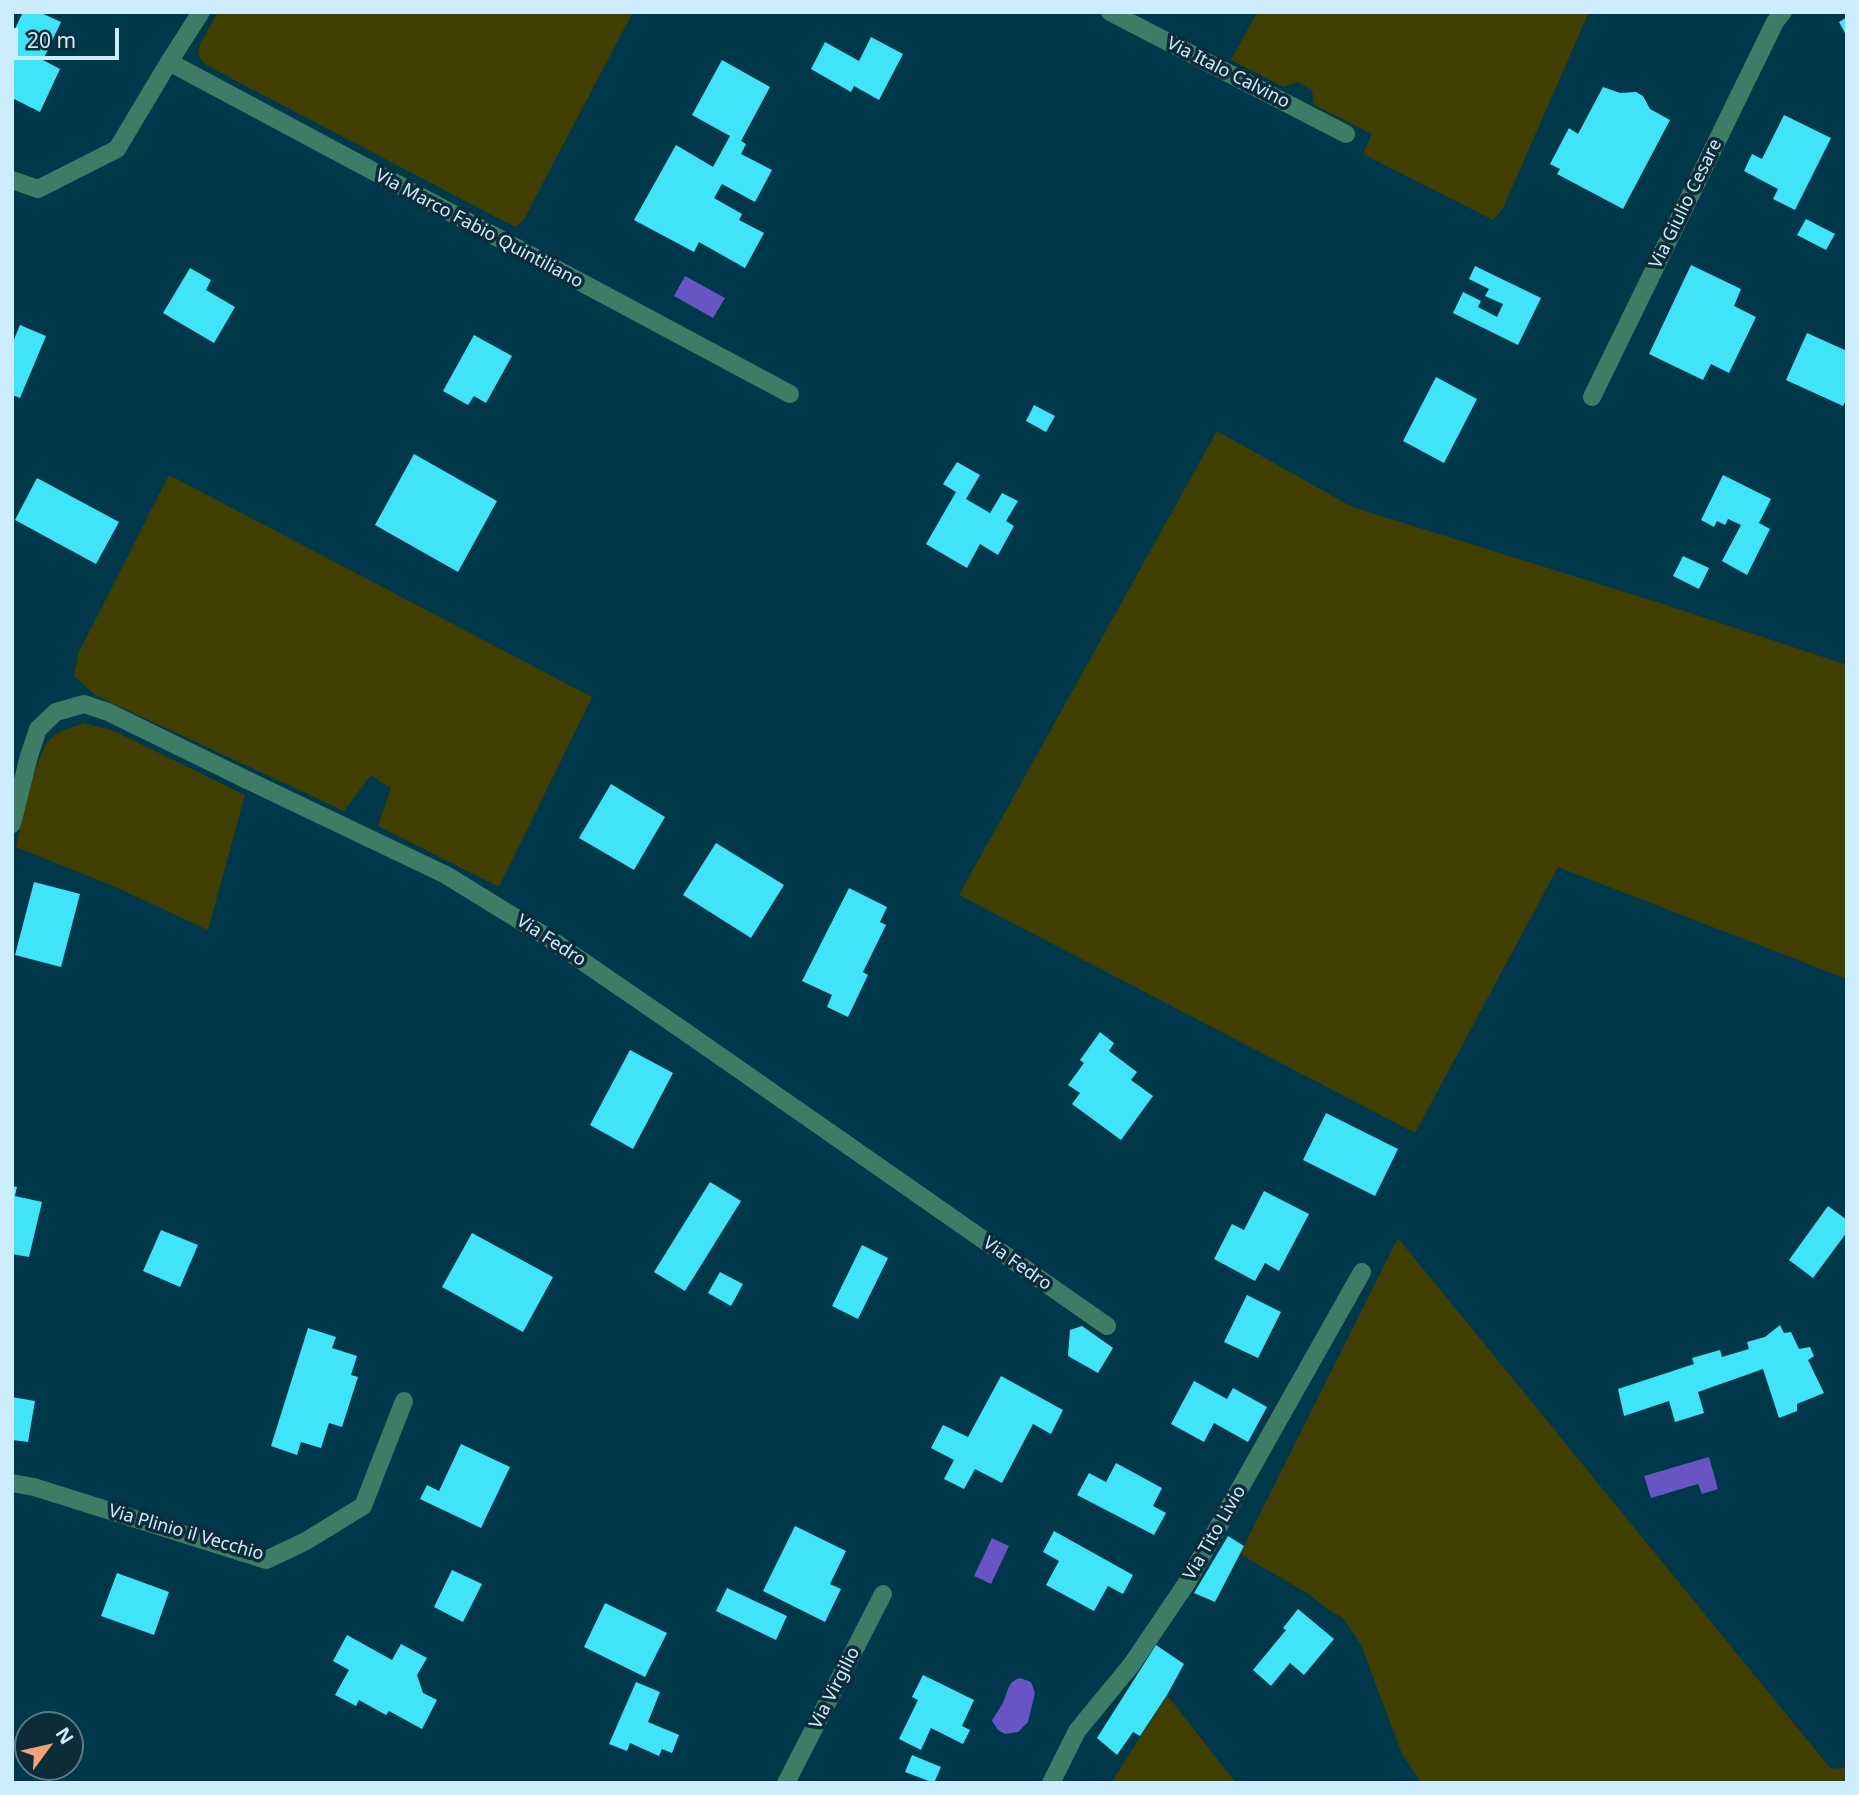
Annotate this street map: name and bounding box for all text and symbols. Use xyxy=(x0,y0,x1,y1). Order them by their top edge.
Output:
scale bar xyxy=(18,14,122,58)
text: 20 m xyxy=(27,26,76,54)
street label: Via Italo Calvino xyxy=(1163,33,1293,113)
street label: Via Giulio Cesare xyxy=(1645,136,1727,272)
street label: Via Marco Fabio Quintiliano xyxy=(371,165,587,293)
street label: Via Fedro xyxy=(512,910,590,972)
street label: Via Fedro xyxy=(979,1233,1055,1295)
street label: Via Tito Livio xyxy=(1179,1482,1251,1584)
street label: Via Plinio il Vecchio xyxy=(106,1501,266,1565)
street label: Via Virgilio xyxy=(805,1644,865,1732)
north arrow xyxy=(14,1711,84,1781)
text: N xyxy=(50,1722,80,1749)

